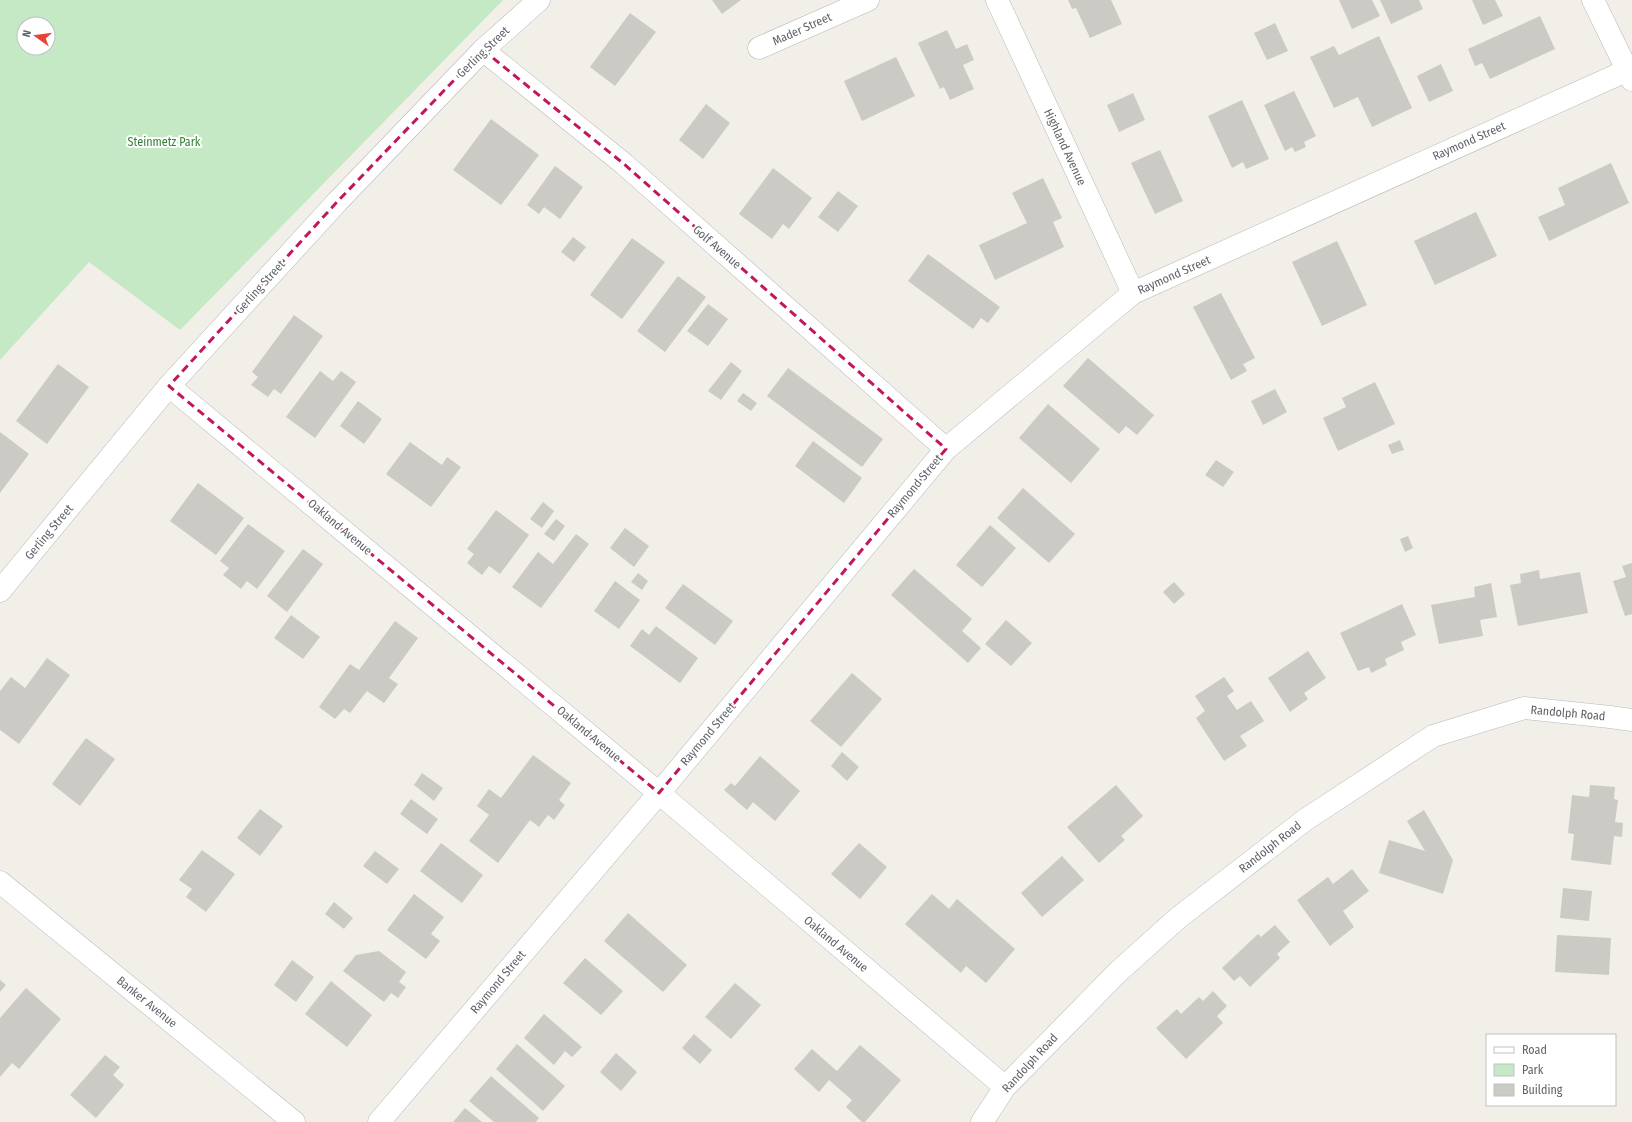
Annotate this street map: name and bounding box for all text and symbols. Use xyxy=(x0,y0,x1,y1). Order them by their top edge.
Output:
street label: Mader Street xyxy=(770,10,834,48)
north arrow xyxy=(16,16,56,56)
street label: Gerling Street xyxy=(454,23,512,80)
text: N xyxy=(20,29,34,38)
street label: Highland Avenue xyxy=(1041,106,1089,188)
street label: Raymond Street xyxy=(1430,119,1508,163)
park label: Steinmetz Park xyxy=(128,135,201,149)
street label: Golf Avenue xyxy=(690,222,744,272)
street label: Raymond Street xyxy=(1135,253,1213,297)
street label: Gerling Street xyxy=(232,257,288,317)
street label: Raymond Street xyxy=(885,452,946,520)
street label: Oakland Avenue xyxy=(305,496,375,558)
street label: Gerling Street xyxy=(22,502,76,562)
street label: Raymond Street xyxy=(678,700,739,768)
street label: Oakland Avenue xyxy=(554,703,624,765)
street label: Randolph Road xyxy=(1530,703,1606,723)
street label: Randolph Road xyxy=(1236,818,1304,876)
street label: Oakland Avenue xyxy=(801,913,871,975)
street label: Raymond Street xyxy=(468,948,529,1016)
street label: Banker Avenue xyxy=(114,974,180,1031)
street label: Randolph Road xyxy=(999,1031,1061,1095)
legend xyxy=(1486,1034,1616,1106)
text: Road xyxy=(1522,1043,1547,1057)
text: Park xyxy=(1522,1063,1544,1077)
text: Building xyxy=(1522,1083,1563,1097)

